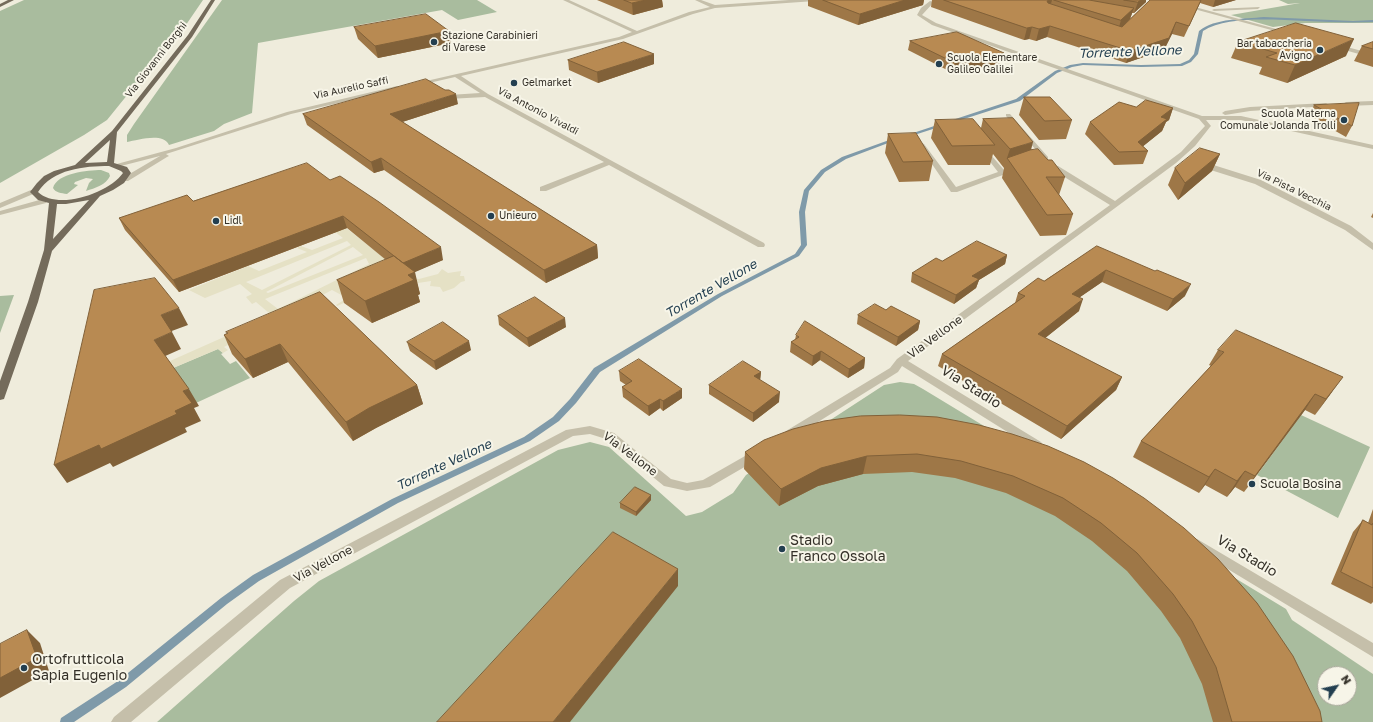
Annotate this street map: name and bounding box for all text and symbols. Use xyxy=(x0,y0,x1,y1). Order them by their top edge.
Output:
street label: Via Giovanni Borghi xyxy=(123,20,189,100)
place label: Stazione Carabinieri di Varese xyxy=(442,30,538,54)
marker: Stazione Carabinieri di Varese xyxy=(429,37,439,47)
place label: Bar tabaccheria Avigno xyxy=(1237,38,1312,62)
water label: Torrente Vellone xyxy=(1078,42,1182,62)
marker: Bar tabaccheria Avigno xyxy=(1315,45,1325,55)
place label: Scuola Elementare Galileo Galilei xyxy=(947,52,1037,76)
marker: Scuola Elementare Galileo Galilei xyxy=(934,59,944,69)
street label: Via Aurelio Saffi xyxy=(312,74,390,102)
place label: Gelmarket xyxy=(522,77,572,89)
marker: Gelmarket xyxy=(509,78,519,88)
street label: Via Antonio Vivaldi xyxy=(496,85,580,137)
place label: Scuola Materna Comunale Jolanda Trolli xyxy=(1220,108,1336,132)
marker: Scuola Materna Comunale Jolanda Trolli xyxy=(1339,115,1349,125)
street label: Via Pista Vecchia xyxy=(1255,167,1333,213)
place label: Unieuro xyxy=(499,210,537,222)
marker: Unieuro xyxy=(486,211,496,221)
place label: Lidl xyxy=(224,215,242,227)
marker: Lidl xyxy=(211,216,221,226)
water label: Torrente Vellone xyxy=(662,256,760,322)
street label: Via Vellone xyxy=(905,312,965,362)
street label: Via Stadio xyxy=(938,362,1004,412)
street label: Via Vellone xyxy=(600,429,660,479)
water label: Torrente Vellone xyxy=(394,436,494,494)
place label: Scuola Bosina xyxy=(1260,477,1341,491)
marker: Scuola Bosina xyxy=(1247,479,1257,489)
street label: Via Stadio xyxy=(1214,531,1280,581)
place label: Stadio Franco Ossola xyxy=(790,533,886,566)
street label: Via Vellone xyxy=(291,543,355,585)
marker: Stadio Franco Ossola xyxy=(777,544,787,554)
place label: Ortofrutticola Sapia Eugenio xyxy=(32,652,127,684)
marker: Ortofrutticola Sapia Eugenio xyxy=(19,663,29,673)
north arrow xyxy=(1317,666,1357,706)
text: N xyxy=(1339,672,1354,687)

